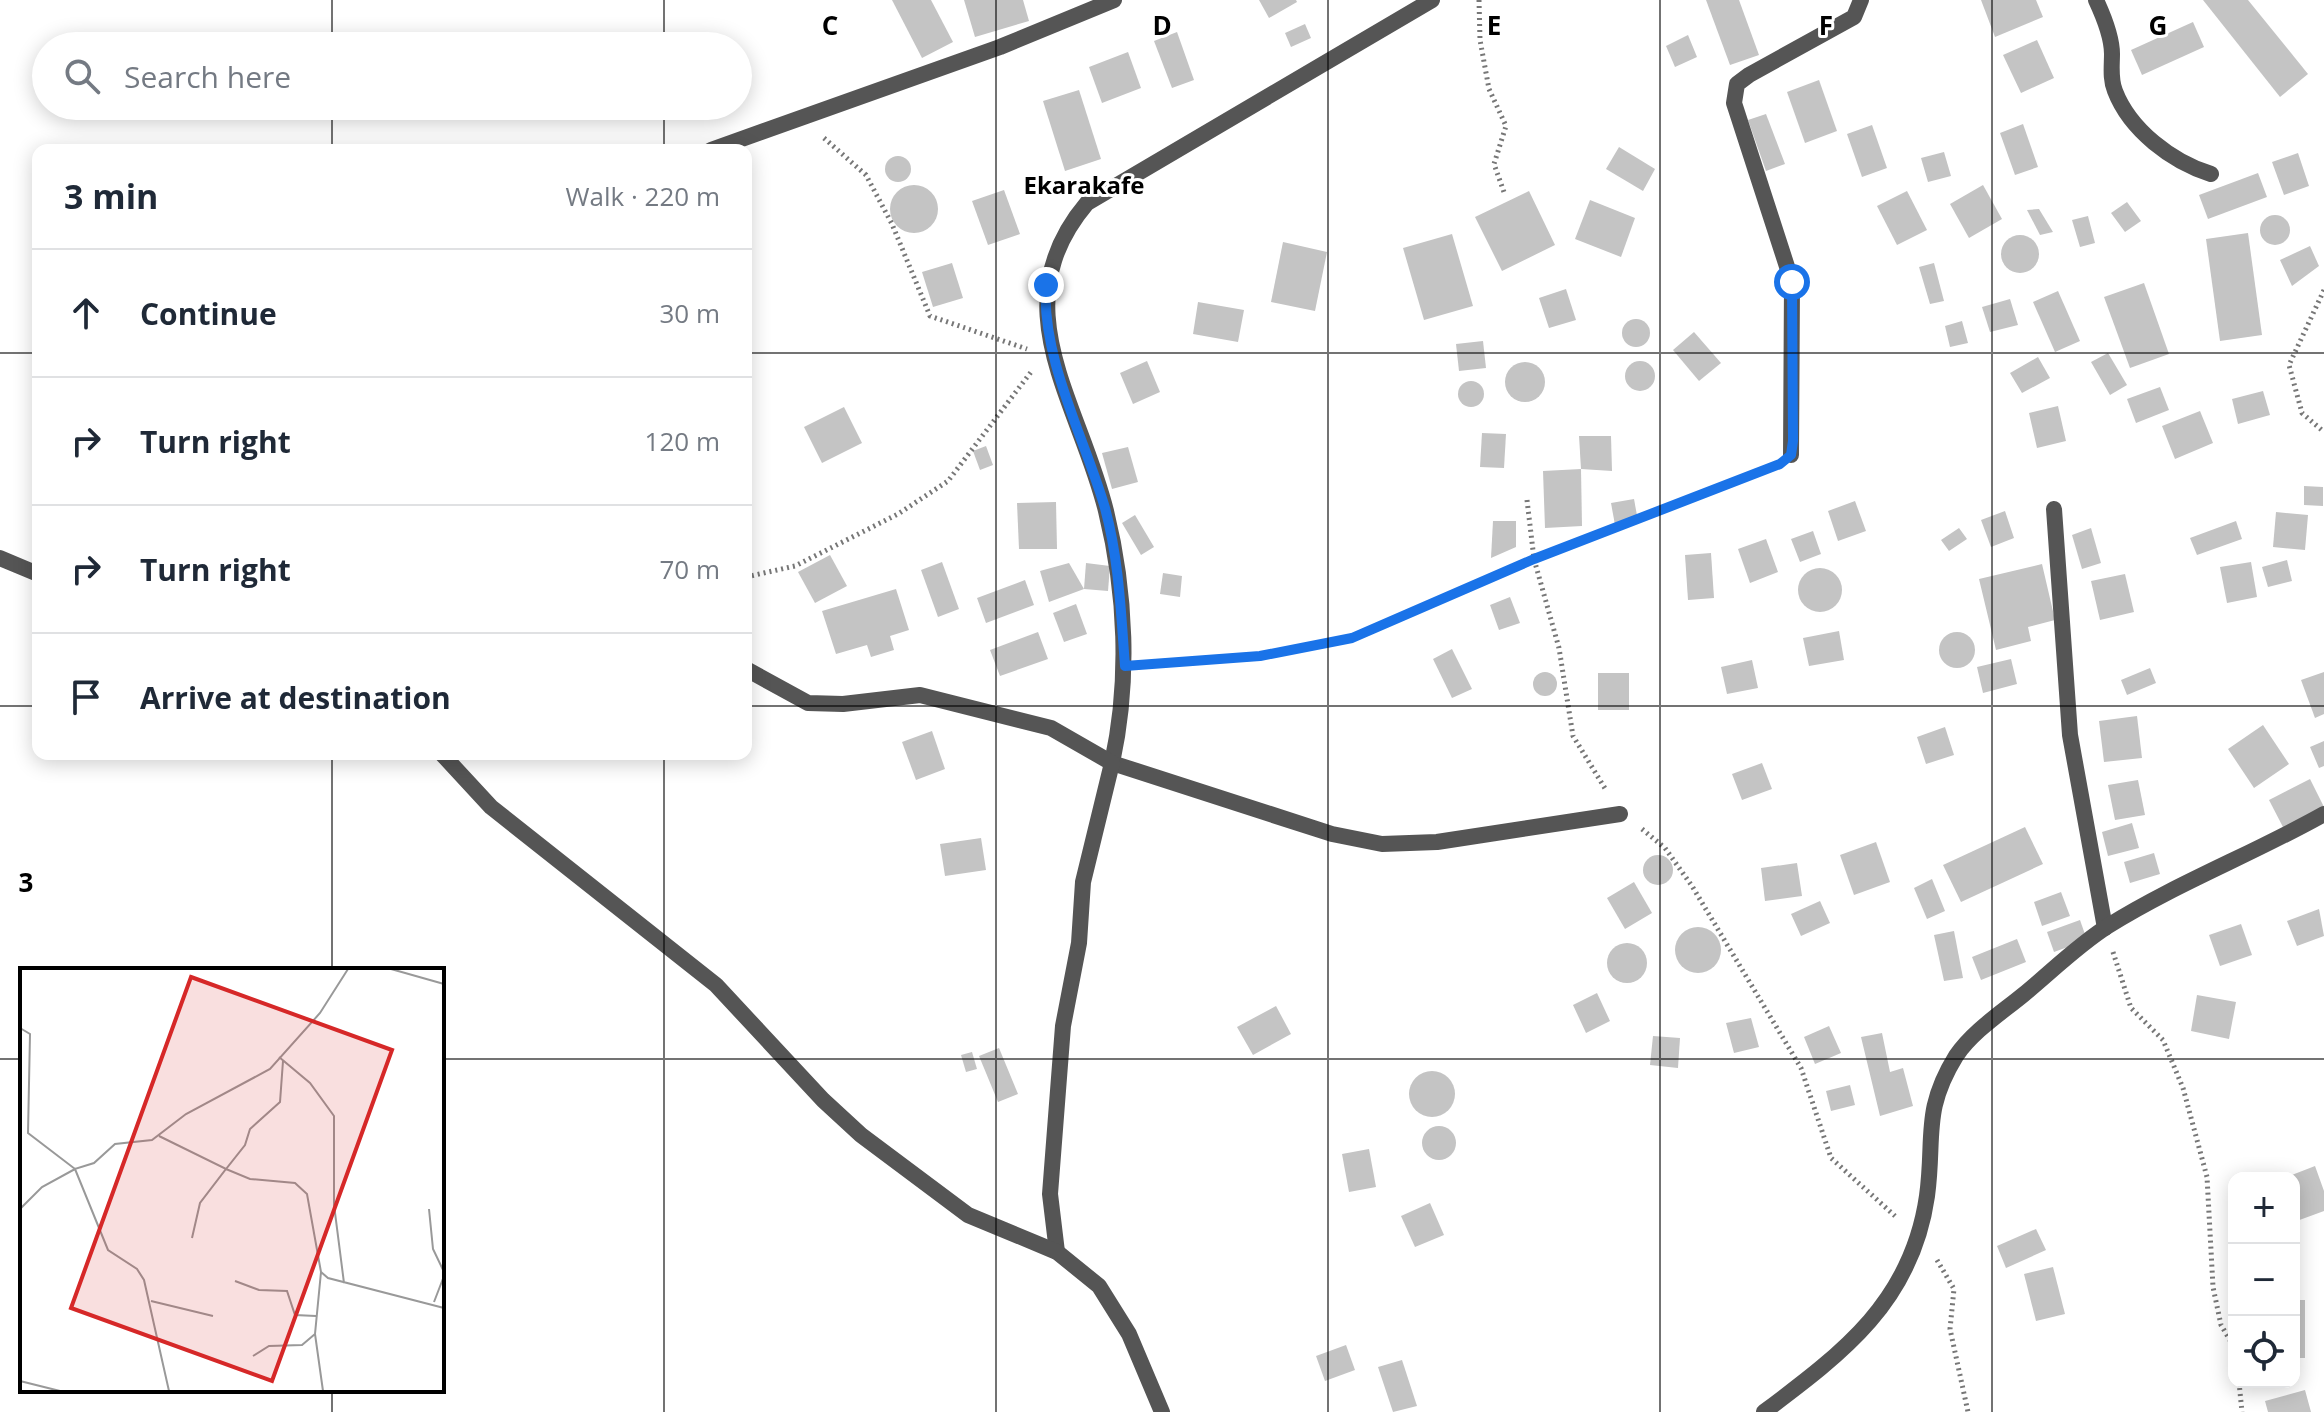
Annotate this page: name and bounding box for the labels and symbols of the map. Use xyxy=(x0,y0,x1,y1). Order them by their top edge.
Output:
text: C xyxy=(822,7,838,43)
text: D xyxy=(1152,7,1172,43)
text: E xyxy=(1487,7,1501,43)
text: F xyxy=(1819,7,1833,43)
text: G xyxy=(2149,7,2167,43)
district label: Ekarakafe xyxy=(1023,168,1145,201)
route start xyxy=(1774,264,1810,300)
route end xyxy=(1028,267,1064,303)
text: 3 xyxy=(19,864,33,900)
inset map xyxy=(20,968,444,1392)

